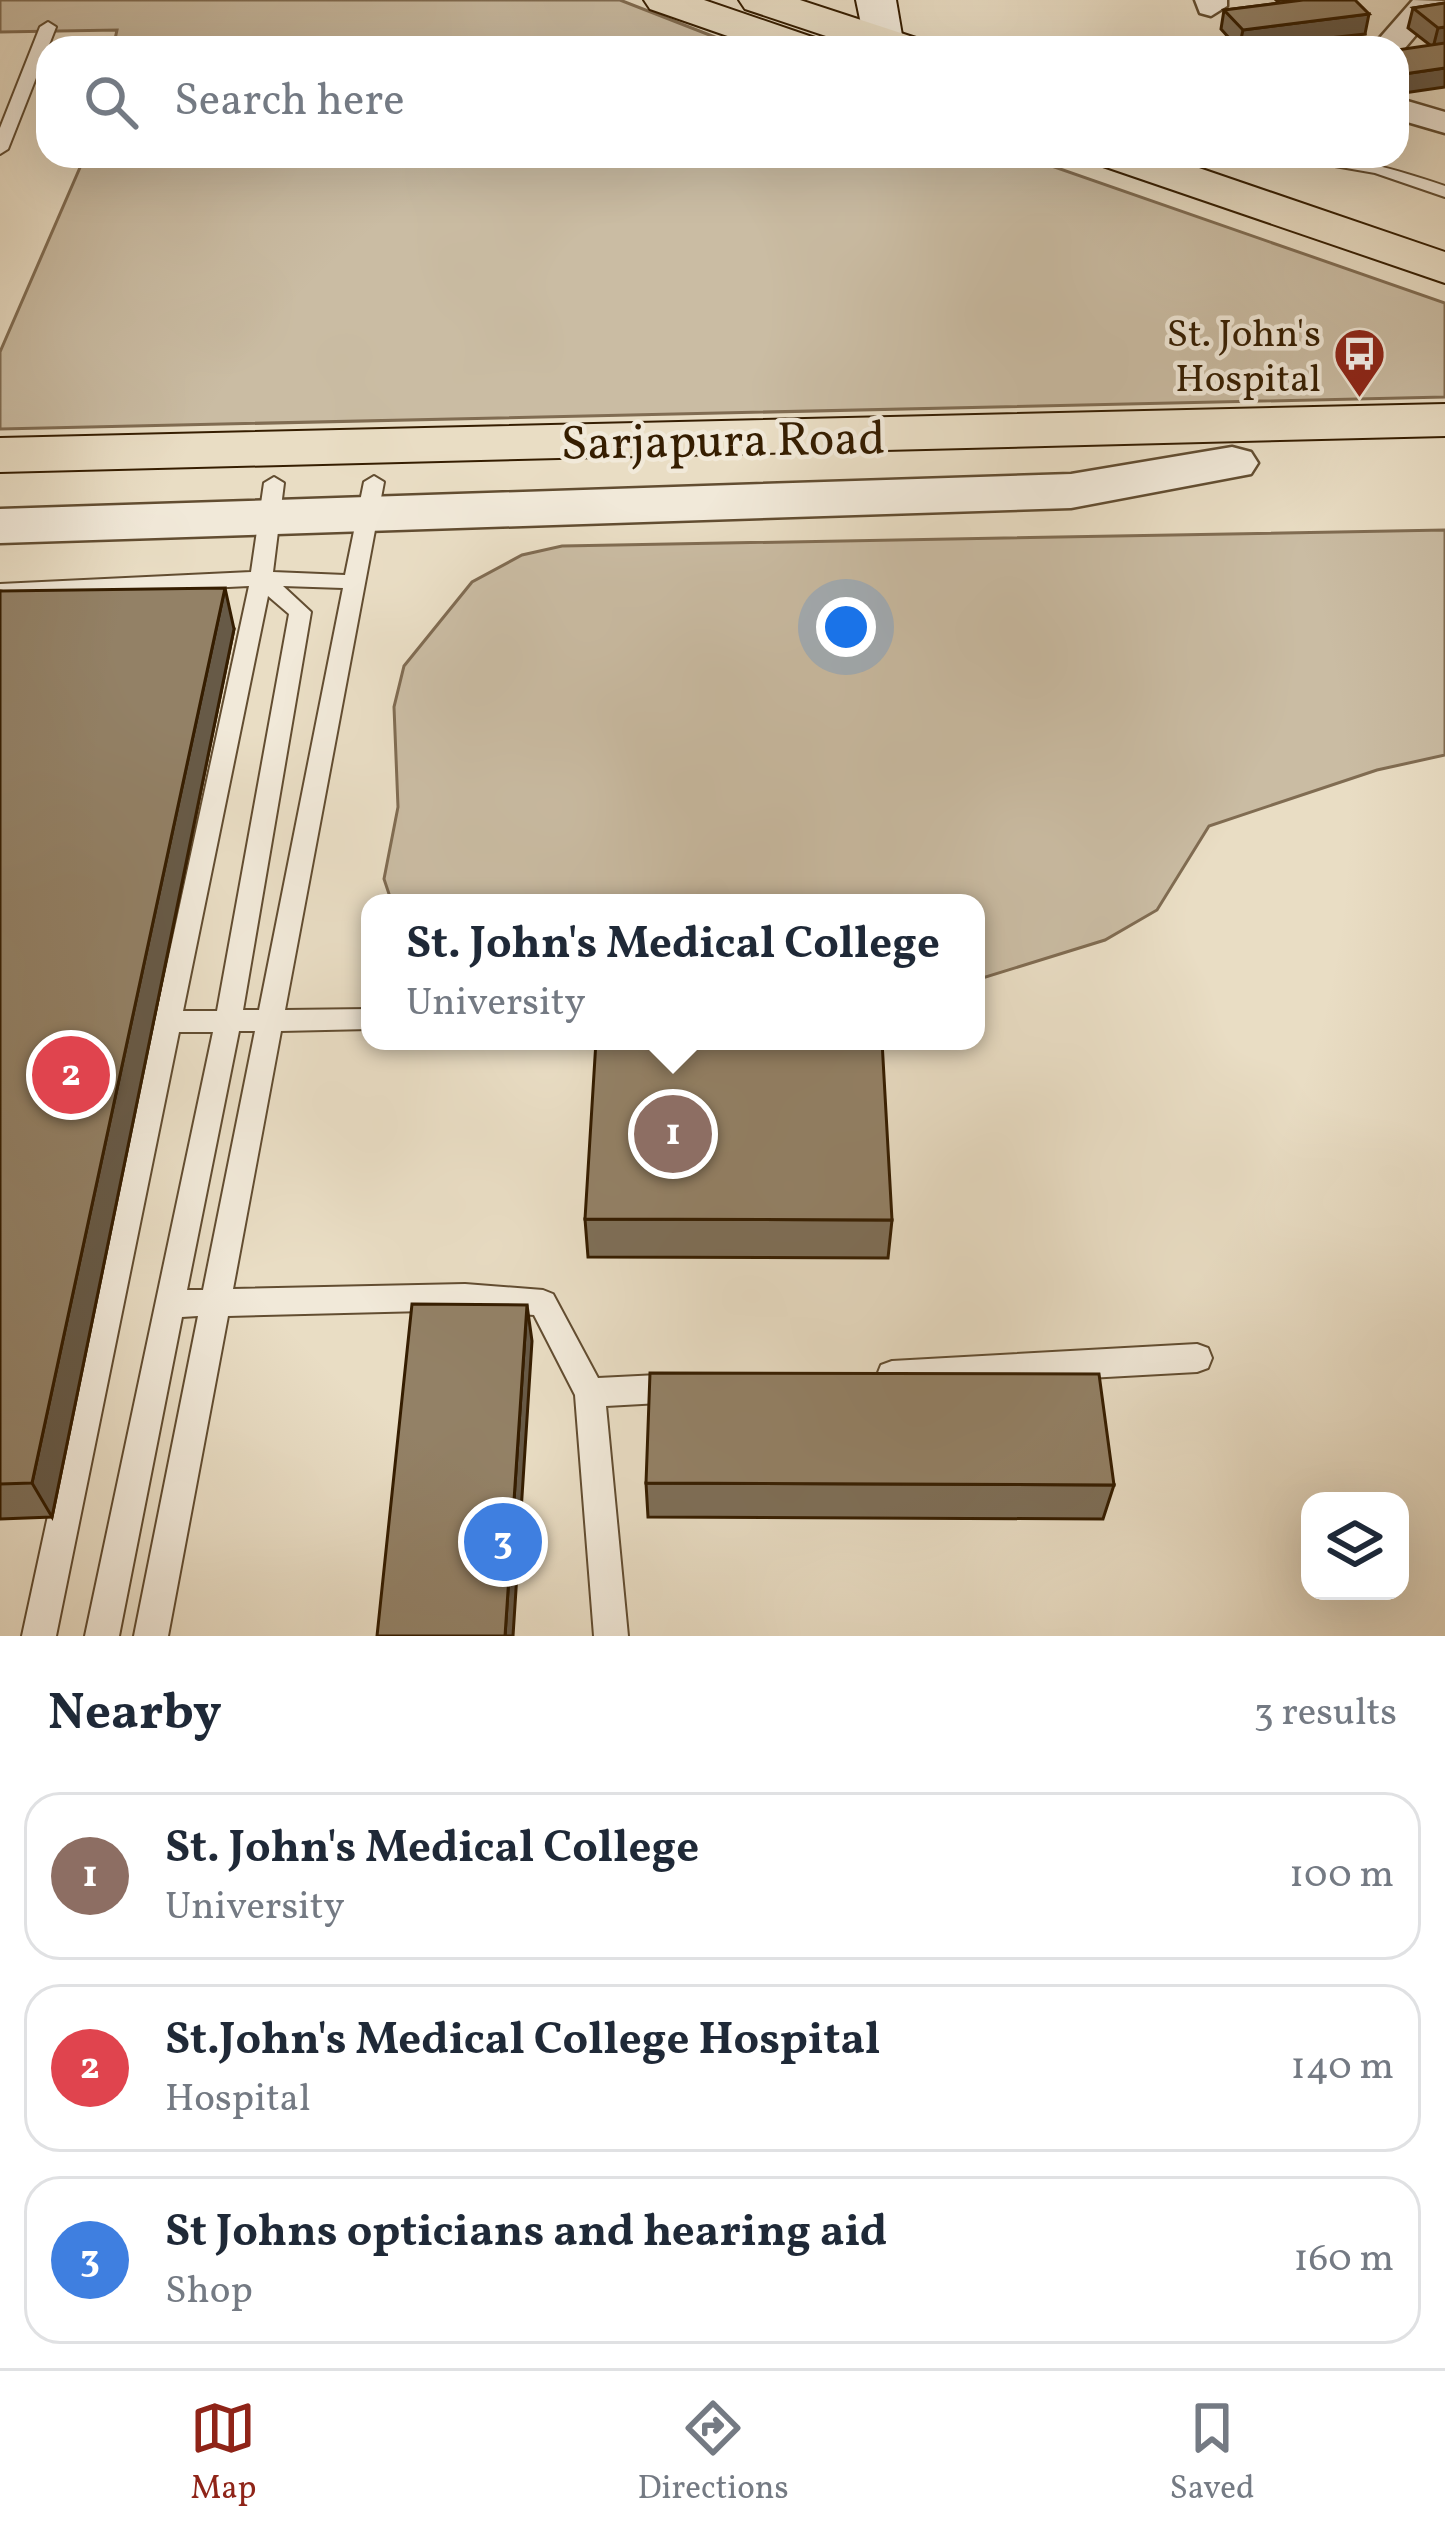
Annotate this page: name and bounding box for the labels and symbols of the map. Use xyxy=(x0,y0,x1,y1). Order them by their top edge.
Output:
place label: St. John's Hospital xyxy=(1167,309,1321,408)
bus stop icon: St. John's Hospital xyxy=(1332,326,1388,400)
street label: Sarjapura Road xyxy=(560,407,886,480)
your location xyxy=(816,597,876,657)
pin: 2 xyxy=(32,1030,110,1120)
pin: 1 xyxy=(634,1089,712,1179)
pin: 3 xyxy=(464,1497,542,1587)

